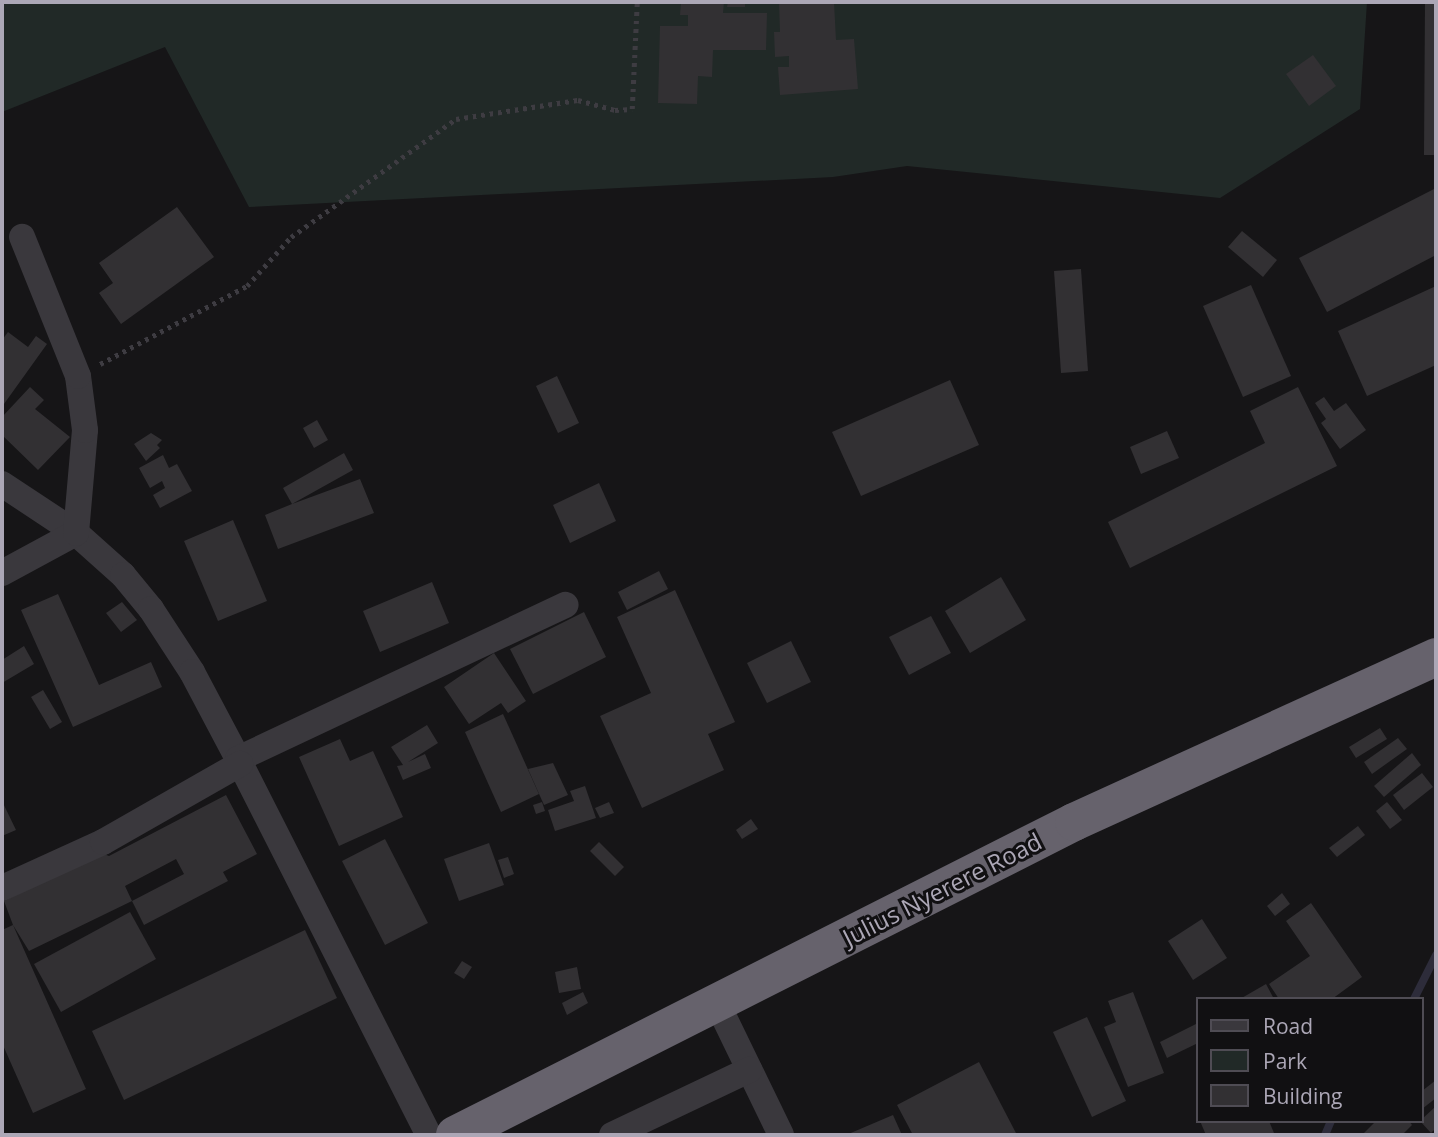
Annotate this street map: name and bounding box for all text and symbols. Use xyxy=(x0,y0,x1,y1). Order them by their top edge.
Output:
street label: Julius Nyerere Road xyxy=(838,826,1046,952)
legend xyxy=(1196,997,1424,1123)
text: Road xyxy=(1263,1012,1313,1040)
text: Park xyxy=(1263,1047,1307,1075)
text: Building xyxy=(1263,1082,1342,1110)

